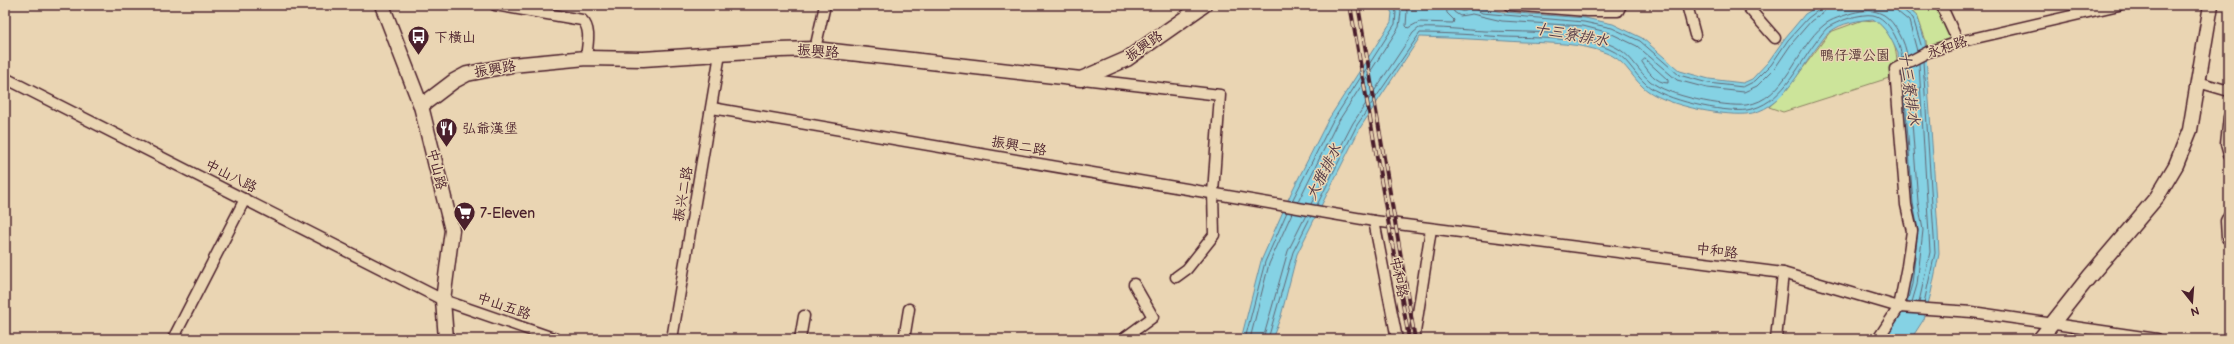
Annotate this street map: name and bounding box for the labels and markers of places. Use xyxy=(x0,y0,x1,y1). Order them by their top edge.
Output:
bus stop icon: 下橫山 xyxy=(405,24,431,57)
place label: 下橫山 xyxy=(434,29,476,46)
restaurant icon: 弘爺漢堡 xyxy=(433,115,459,148)
place label: 弘爺漢堡 xyxy=(462,120,518,137)
supermarket icon: 7-Eleven xyxy=(452,200,478,233)
place label: 7-Eleven xyxy=(480,205,535,222)

